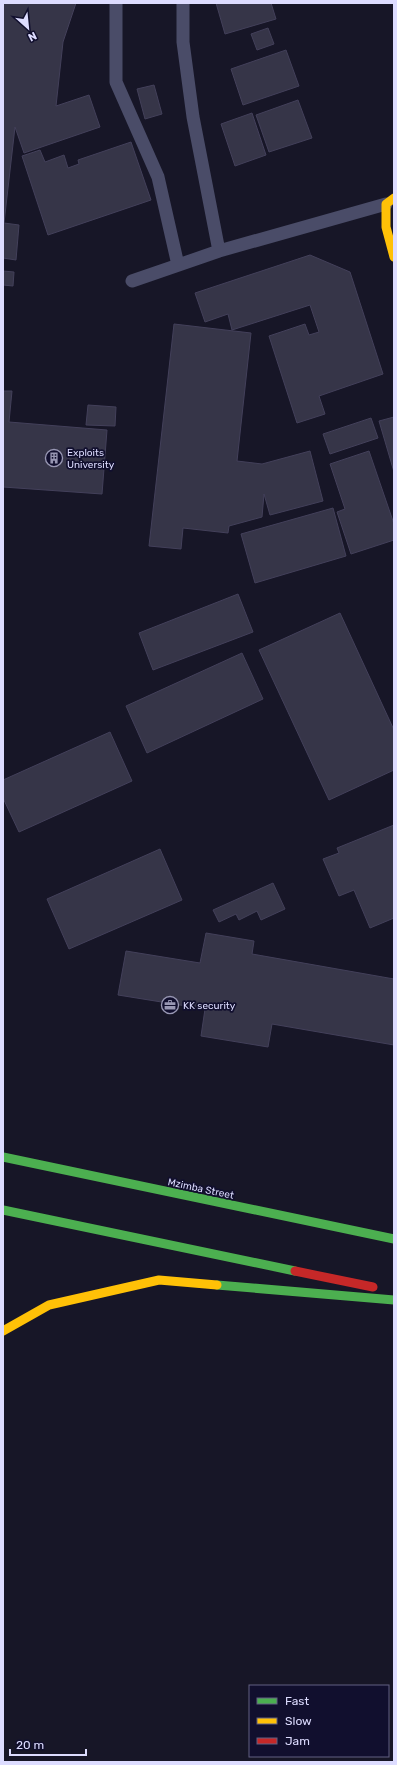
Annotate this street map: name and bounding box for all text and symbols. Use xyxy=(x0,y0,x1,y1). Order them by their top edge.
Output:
north arrow xyxy=(8,8,48,48)
text: N xyxy=(26,29,39,44)
place label: Exploits University xyxy=(67,447,115,471)
building icon: Exploits University xyxy=(44,448,64,468)
office icon: KK security xyxy=(160,995,180,1015)
place label: KK security xyxy=(183,1000,236,1012)
street label: Mzimba Street xyxy=(167,1176,235,1202)
legend xyxy=(249,1685,389,1757)
text: Fast xyxy=(285,1694,309,1708)
text: Slow xyxy=(285,1714,312,1728)
scale bar xyxy=(10,1731,86,1757)
text: Jam xyxy=(285,1734,310,1748)
text: 20 m xyxy=(16,1738,44,1752)

